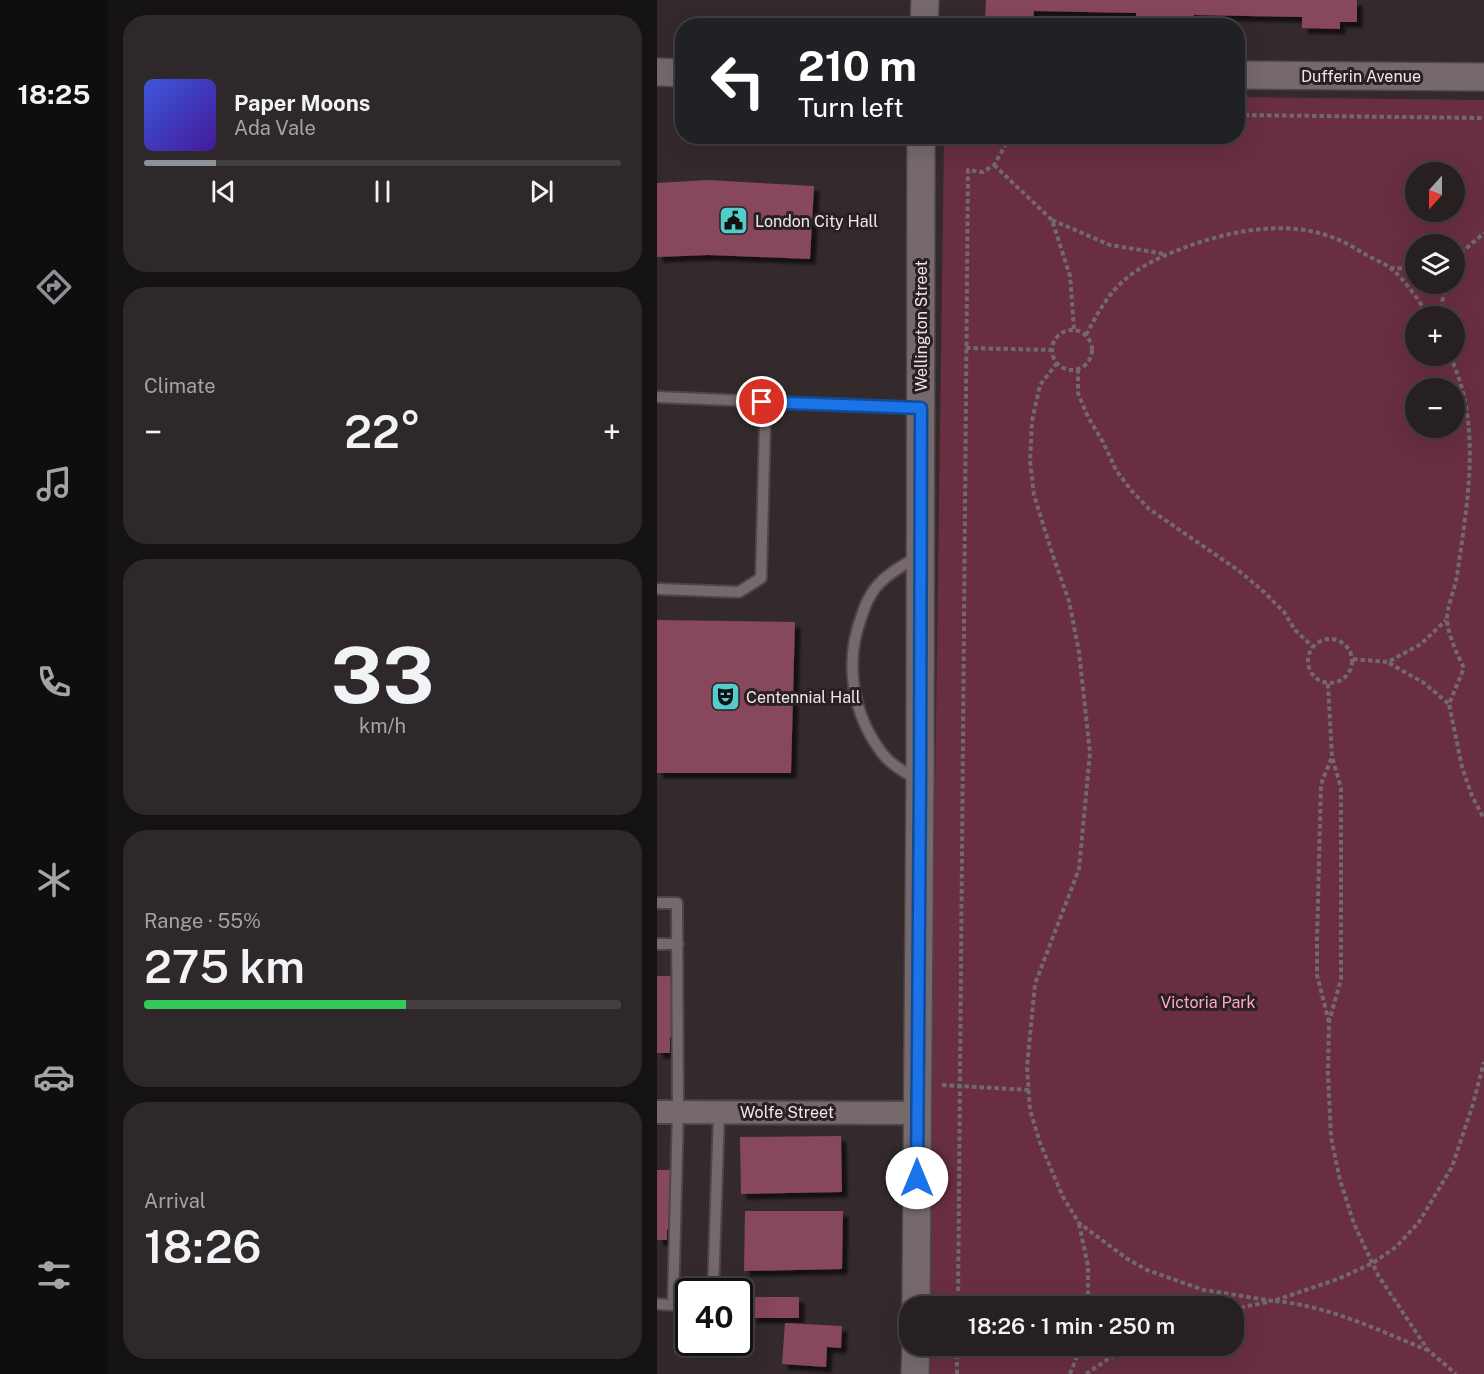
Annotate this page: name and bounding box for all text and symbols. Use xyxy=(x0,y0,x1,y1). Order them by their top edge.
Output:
text: 210 m xyxy=(798,41,917,90)
icon: left xyxy=(699,42,777,120)
street label: Dufferin Avenue xyxy=(1301,67,1421,86)
text: 18:25 xyxy=(18,78,90,110)
text: Paper Moons xyxy=(234,90,370,116)
text: Turn left xyxy=(798,91,904,123)
text: Ada Vale xyxy=(234,116,316,140)
north arrow xyxy=(1405,162,1465,222)
map controls xyxy=(1405,162,1465,438)
icon: previous xyxy=(207,175,240,208)
icon: pause xyxy=(366,175,399,208)
icon: next xyxy=(525,175,558,208)
public building icon: London City Hall xyxy=(718,205,750,237)
place label: London City Hall xyxy=(755,212,878,231)
button: layers xyxy=(1405,234,1465,294)
street label: Wellington Street xyxy=(912,260,931,392)
icon: directions xyxy=(33,266,75,308)
button: + xyxy=(1405,306,1465,366)
text: Climate xyxy=(144,374,216,398)
pin xyxy=(736,376,787,427)
button: − xyxy=(1405,378,1465,438)
icon: arrive xyxy=(745,385,778,418)
text: 22° xyxy=(344,405,421,458)
text: − xyxy=(144,413,162,451)
text: + xyxy=(603,413,621,451)
icon: music xyxy=(33,463,75,505)
text: 33 xyxy=(331,629,434,721)
icon: phone xyxy=(33,661,75,703)
theatre icon: Centennial Hall xyxy=(709,681,741,713)
place label: Centennial Hall xyxy=(746,688,861,707)
text: km/h xyxy=(359,714,406,738)
icon: climate xyxy=(33,859,75,901)
text: Range · 55% xyxy=(144,909,261,933)
text: 275 km xyxy=(144,940,305,993)
park label: Victoria Park xyxy=(1160,993,1256,1012)
icon: car xyxy=(33,1056,75,1098)
street label: Wolfe Street xyxy=(740,1103,834,1122)
position arrow xyxy=(885,1146,949,1210)
text: Arrival xyxy=(144,1189,206,1213)
text: 18:26 xyxy=(144,1220,261,1273)
icon: filters xyxy=(33,1254,75,1296)
speed limit sign: 40 xyxy=(675,1278,753,1356)
text: 18:26 · 1 min · 250 m xyxy=(968,1313,1175,1339)

